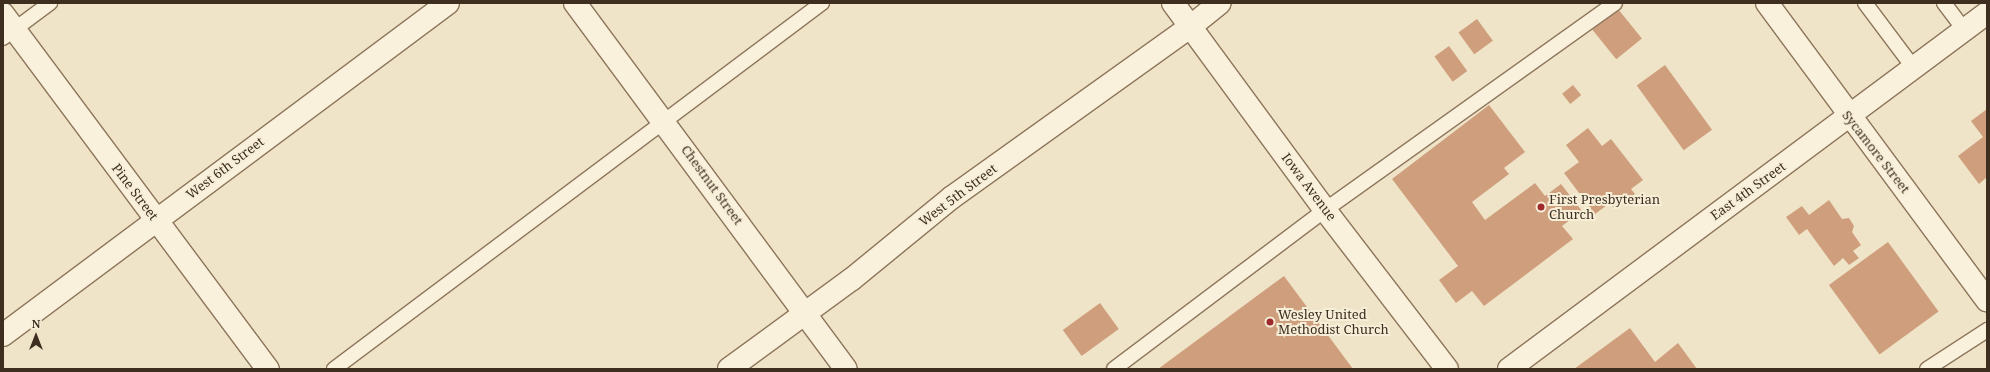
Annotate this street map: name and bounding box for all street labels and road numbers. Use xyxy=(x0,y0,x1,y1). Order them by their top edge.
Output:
street label: Sycamore Street xyxy=(1839,108,1913,196)
street label: West 6th Street xyxy=(183,134,267,202)
street label: Chestnut Street xyxy=(678,142,746,228)
street label: Iowa Avenue xyxy=(1279,150,1339,224)
street label: East 4th Street xyxy=(1707,159,1789,223)
street label: Pine Street xyxy=(109,161,161,223)
street label: West 5th Street xyxy=(916,161,1000,229)

